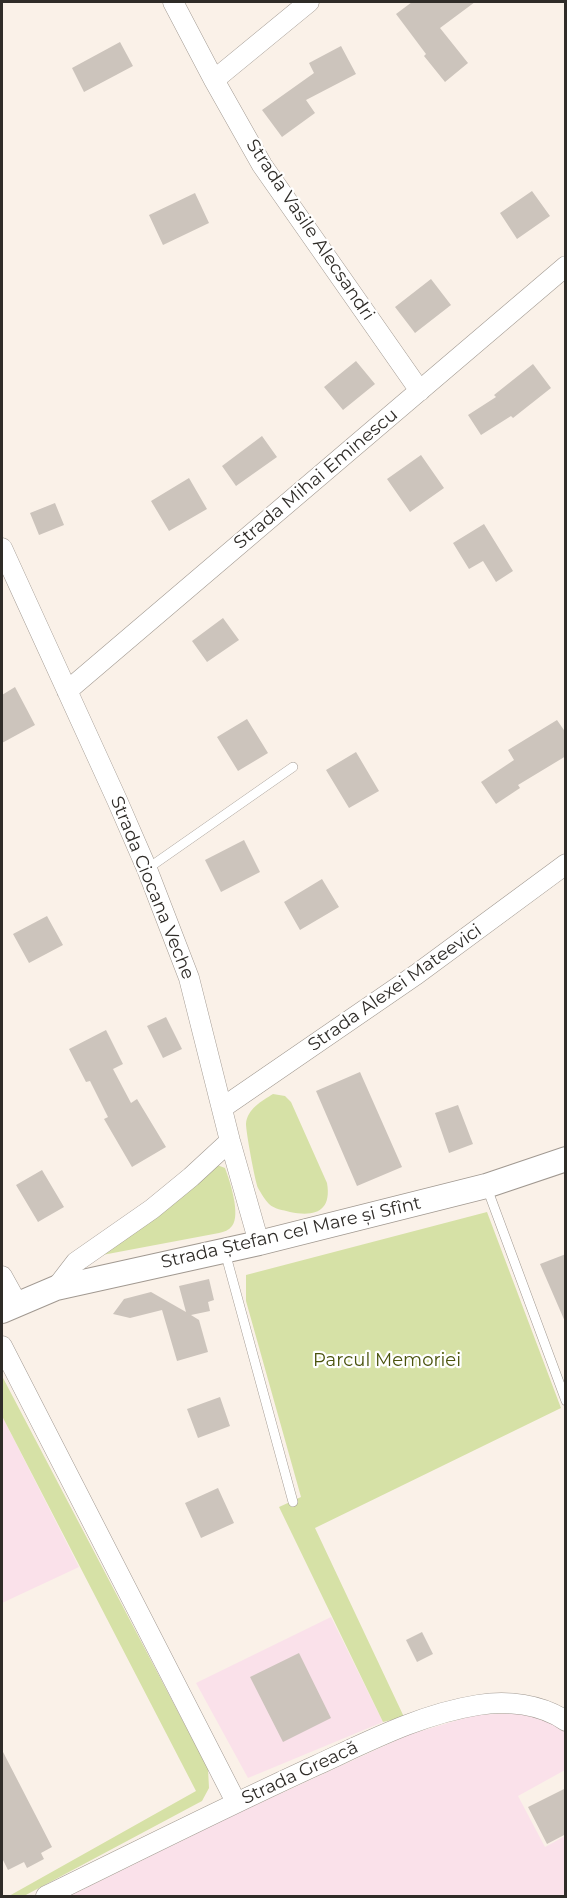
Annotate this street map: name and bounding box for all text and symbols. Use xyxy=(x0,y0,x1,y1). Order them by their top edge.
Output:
street label: Strada Vasile Alecsandri xyxy=(241,135,379,325)
street label: Strada Mihai Eminescu xyxy=(230,404,402,554)
street label: Strada Ciocana Veche xyxy=(105,793,199,983)
street label: Strada Alexei Mateevici xyxy=(304,920,486,1056)
street label: Strada Ștefan cel Mare și Sfînt xyxy=(159,1193,423,1273)
park label: Parcul Memoriei xyxy=(313,1350,461,1372)
street label: Strada Greacă xyxy=(238,1737,362,1809)

